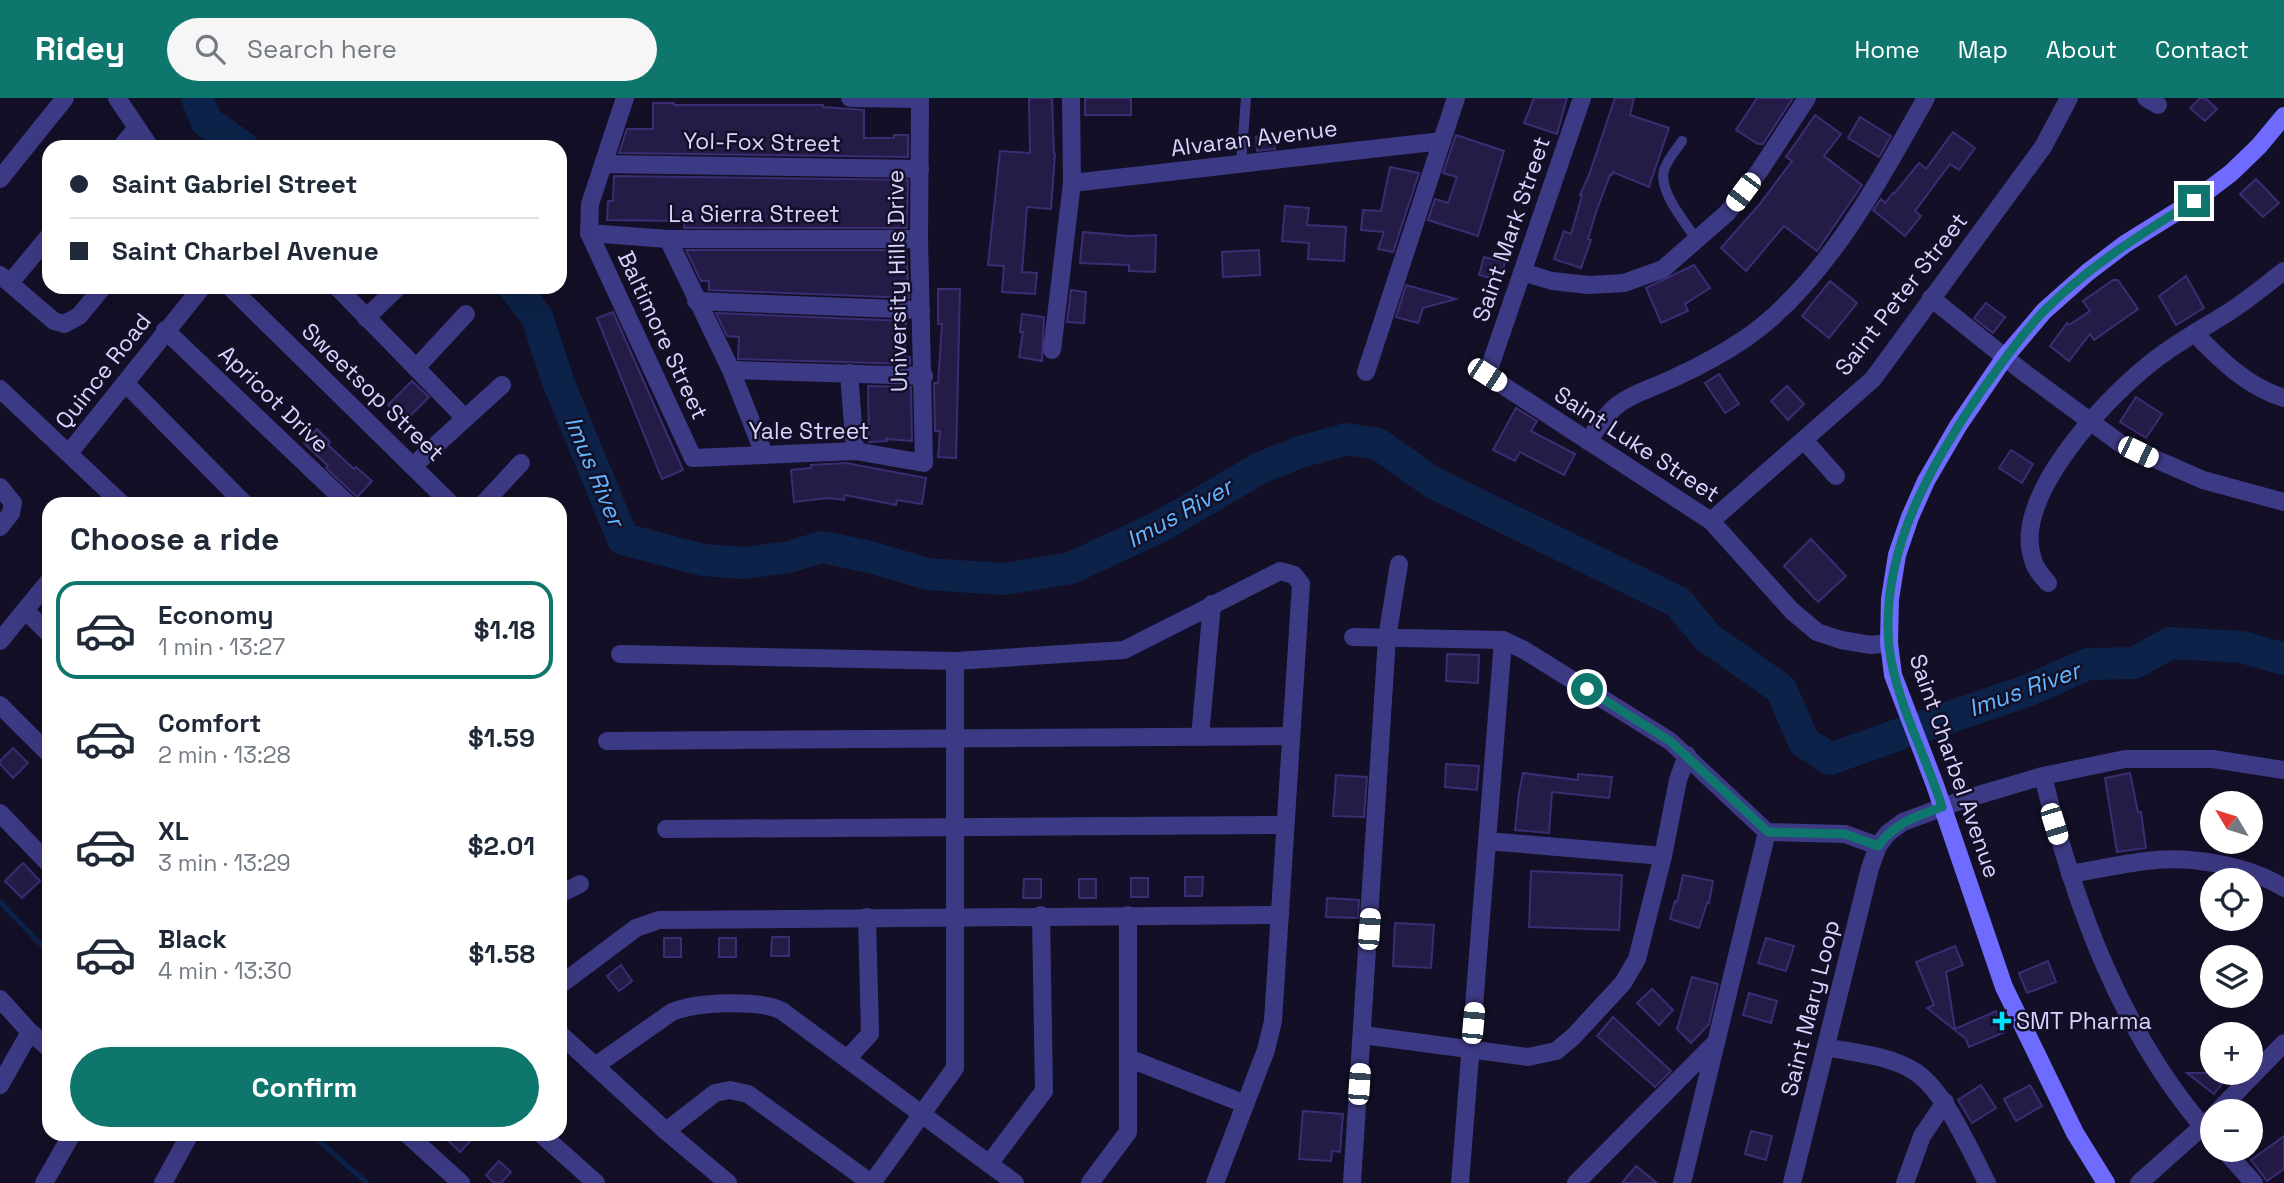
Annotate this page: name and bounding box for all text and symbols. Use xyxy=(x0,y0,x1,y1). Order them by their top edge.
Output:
search box xyxy=(167,18,657,81)
text: Ridey xyxy=(35,28,125,70)
icon: search xyxy=(191,30,229,68)
text: Search here xyxy=(247,32,397,66)
text: Home xyxy=(1854,34,1920,65)
text: Map xyxy=(1958,34,2008,65)
text: About xyxy=(2046,34,2117,65)
text: Contact xyxy=(2155,34,2249,65)
street label: Alvaran Avenue xyxy=(1169,113,1339,163)
street label: Yol-Fox Street xyxy=(683,126,841,158)
street label: Saint Mark Street xyxy=(1465,133,1557,325)
text: Saint Gabriel Street xyxy=(112,167,357,201)
car xyxy=(1722,169,1765,215)
street label: University Hills Drive xyxy=(880,170,914,392)
route end xyxy=(2178,185,2210,217)
street label: La Sierra Street xyxy=(668,199,840,229)
street label: Saint Peter Street xyxy=(1828,207,1974,381)
text: Saint Charbel Avenue xyxy=(112,234,379,268)
street label: Baltimore Street xyxy=(611,246,715,424)
street label: Quince Road xyxy=(48,307,158,435)
street label: Sweetsop Street xyxy=(295,316,451,468)
street label: Apricot Drive xyxy=(212,339,336,459)
car xyxy=(1464,355,1511,395)
street label: Saint Luke Street xyxy=(1549,379,1725,509)
water label: Imus River xyxy=(558,411,633,533)
street label: Yale Street xyxy=(749,416,869,446)
car xyxy=(2115,433,2162,471)
water label: Imus River xyxy=(1121,470,1240,555)
text: Choose a ride xyxy=(70,519,280,559)
text: Economy xyxy=(158,598,274,632)
icon: car xyxy=(74,599,137,662)
text: $1.18 xyxy=(474,613,535,647)
text: 1 min · 13:27 xyxy=(158,632,285,662)
street label: Saint Charbel Avenue xyxy=(1903,650,2007,882)
water label: Imus River xyxy=(1964,653,2087,723)
route start xyxy=(1571,673,1603,705)
text: Comfort xyxy=(158,706,261,740)
icon: car xyxy=(74,707,137,770)
text: $1.59 xyxy=(468,721,535,755)
text: 2 min · 13:28 xyxy=(158,740,291,770)
north arrow xyxy=(2200,791,2263,854)
map controls xyxy=(2200,791,2263,1162)
car xyxy=(2038,801,2071,847)
text: XL xyxy=(158,814,189,848)
icon: car xyxy=(74,815,137,878)
text: $2.01 xyxy=(468,829,535,863)
text: 3 min · 13:29 xyxy=(158,848,291,878)
button: locate xyxy=(2200,868,2263,931)
car xyxy=(1358,907,1381,951)
street label: Saint Mary Loop xyxy=(1774,917,1846,1099)
text: Black xyxy=(158,922,227,956)
icon: car xyxy=(74,923,137,986)
text: $1.58 xyxy=(469,937,535,971)
button: layers xyxy=(2200,945,2263,1008)
text: 4 min · 13:30 xyxy=(158,956,292,986)
car xyxy=(1461,1001,1486,1045)
place label: SMT Pharma xyxy=(2016,1006,2152,1036)
marker: SMT Pharma xyxy=(1994,1013,2010,1029)
button: + xyxy=(2200,1022,2263,1085)
button: Confirm xyxy=(70,1047,539,1127)
car xyxy=(1348,1062,1371,1106)
button: − xyxy=(2200,1099,2263,1162)

